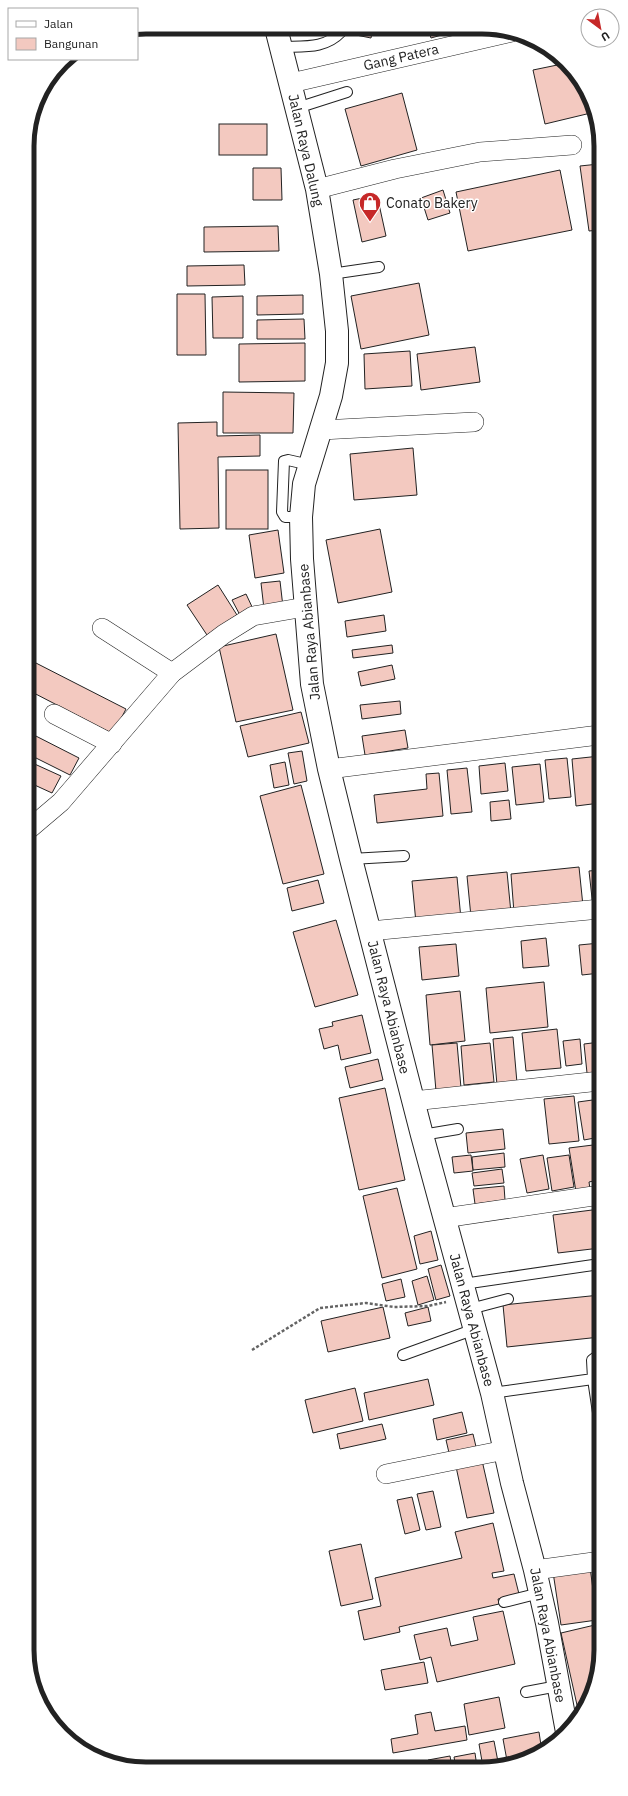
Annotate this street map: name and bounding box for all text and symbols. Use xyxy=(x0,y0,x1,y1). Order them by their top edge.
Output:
legend xyxy=(8,8,138,60)
north arrow xyxy=(580,8,620,48)
text: Jalan xyxy=(44,16,73,31)
text: U xyxy=(598,29,612,44)
text: Bangunan xyxy=(44,36,98,51)
street label: Gang Patera xyxy=(362,39,441,74)
street label: Jalan Raya Dalung xyxy=(284,92,328,209)
shop icon: Conato Bakery xyxy=(357,190,383,223)
place label: Conato Bakery xyxy=(386,194,478,212)
street label: Jalan Raya Abianbase xyxy=(294,563,324,701)
street label: Jalan Raya Abianbase xyxy=(364,938,414,1076)
street label: Jalan Raya Abianbase xyxy=(446,1251,499,1389)
street label: Jalan Raya Abianbase xyxy=(526,1566,570,1704)

